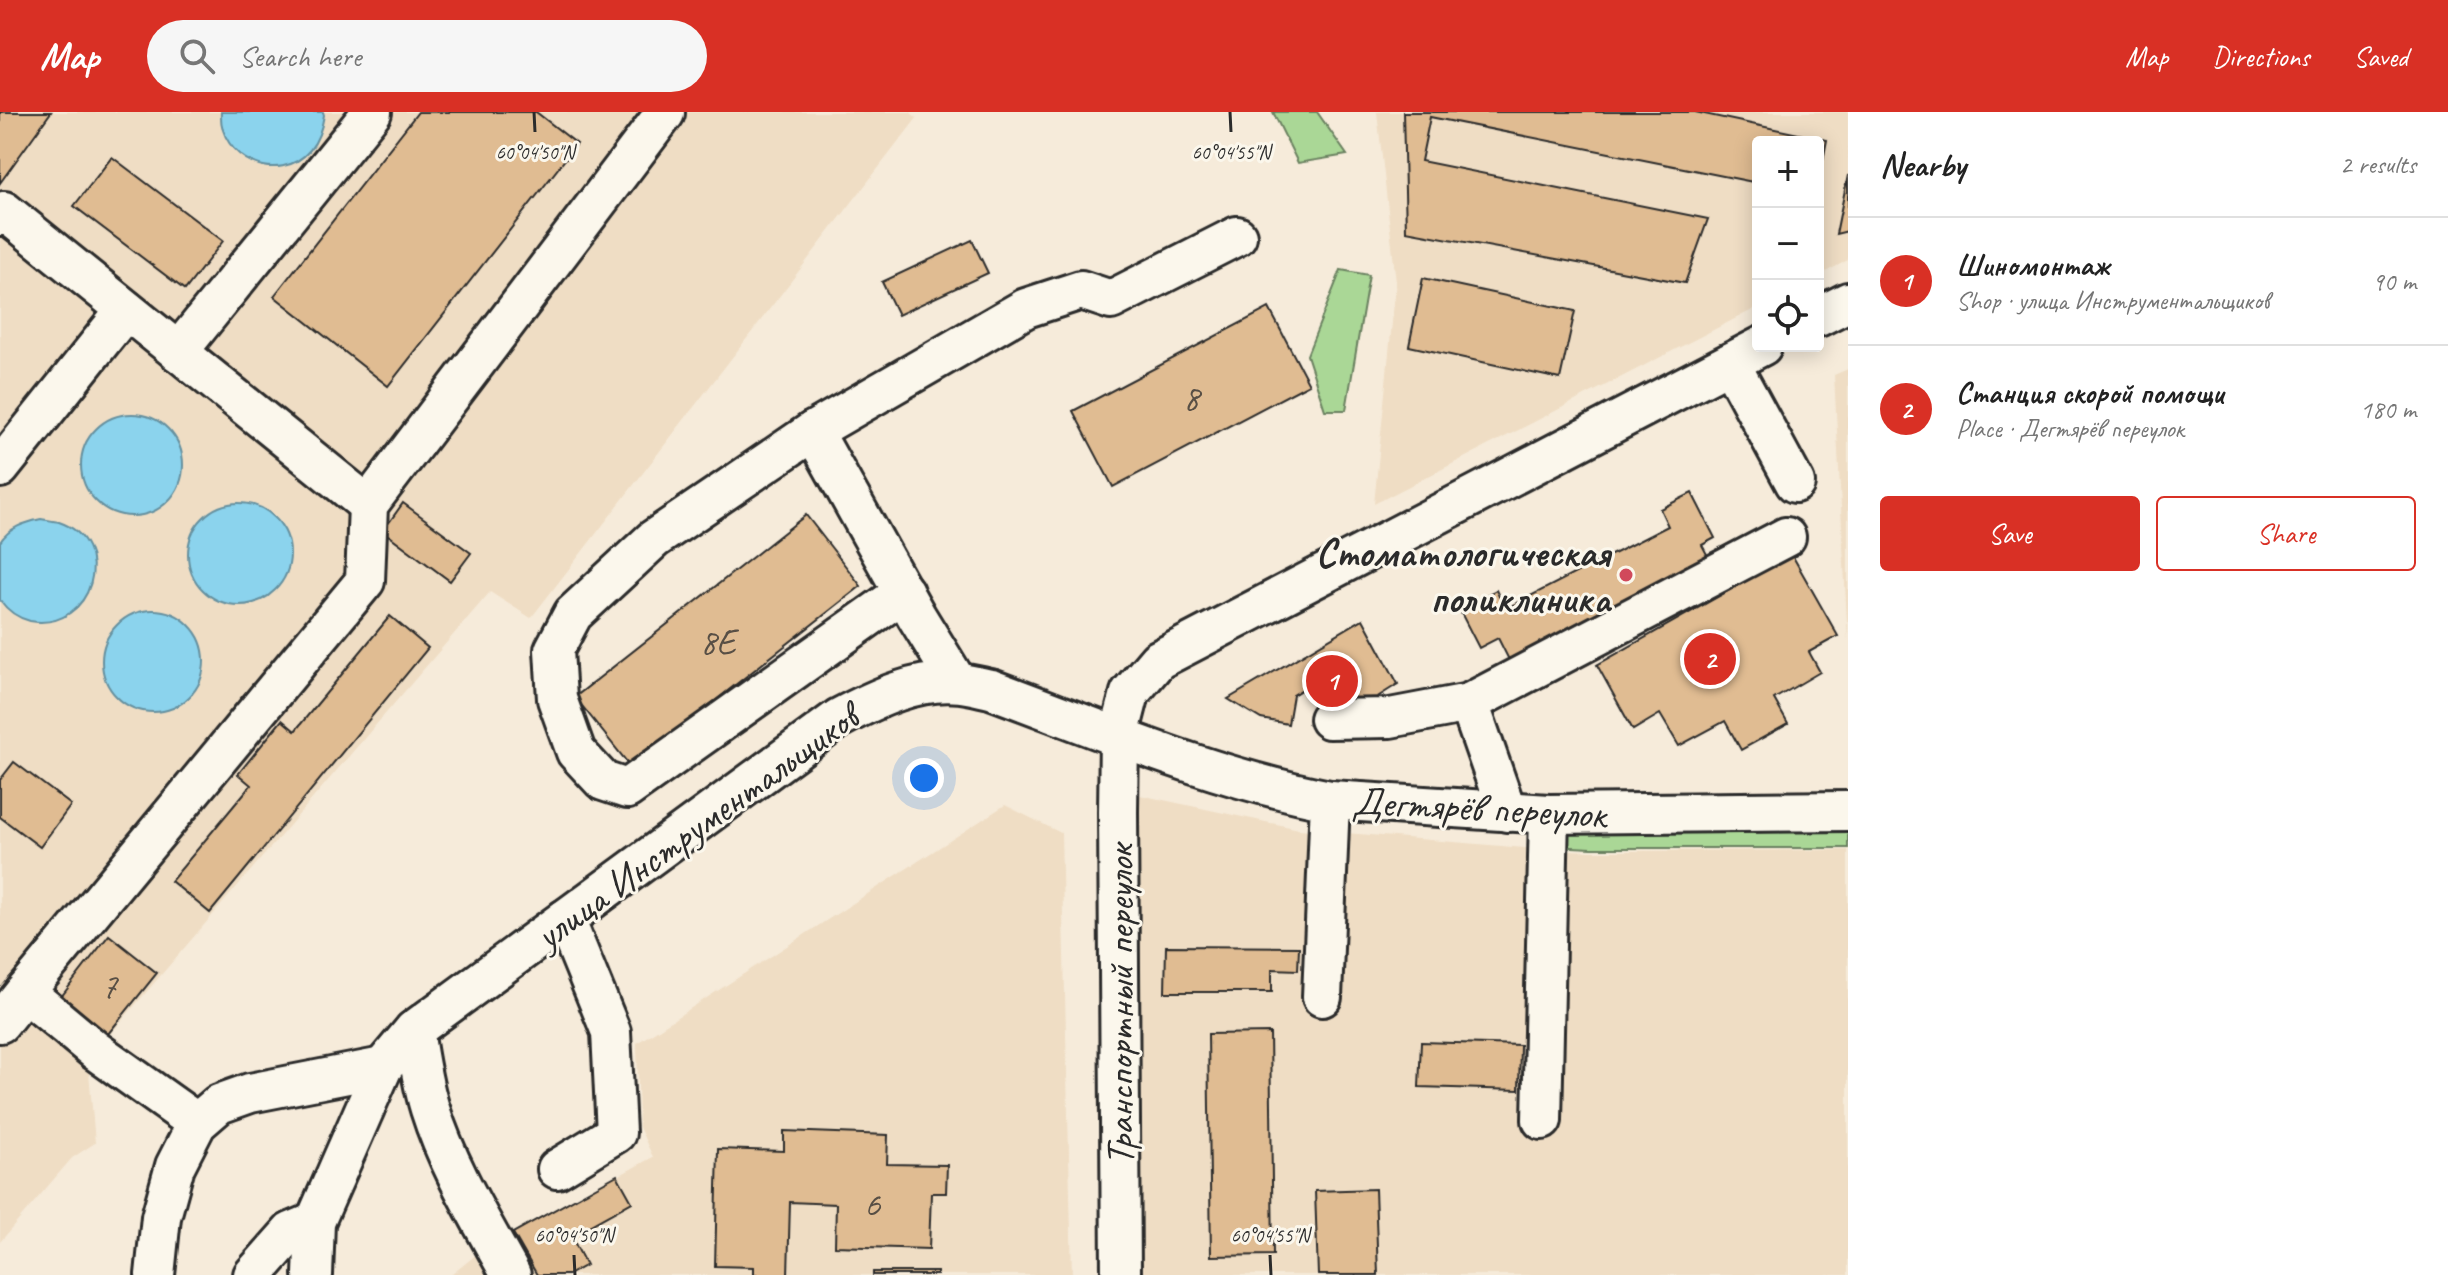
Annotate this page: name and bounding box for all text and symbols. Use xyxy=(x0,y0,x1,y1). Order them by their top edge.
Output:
search box xyxy=(147,20,707,92)
text: Map xyxy=(40,33,99,80)
icon: search xyxy=(175,34,219,78)
text: Search here xyxy=(239,37,361,75)
text: Map xyxy=(2125,39,2168,74)
text: Directions xyxy=(2212,39,2310,74)
text: Saved xyxy=(2354,39,2408,74)
map controls xyxy=(1752,136,1824,352)
button: + xyxy=(1752,136,1824,208)
text: 60°04'50"N xyxy=(496,140,577,165)
text: 60°04'55"N xyxy=(1192,140,1273,165)
text: Nearby xyxy=(1880,143,1966,186)
text: 2 results xyxy=(2340,148,2416,181)
button: − xyxy=(1752,208,1824,280)
text: Шиномонтаж xyxy=(1956,246,2109,284)
text: 1 xyxy=(1900,265,1912,298)
text: 90 m xyxy=(2372,265,2416,298)
button: locate xyxy=(1752,280,1824,352)
text: Shop · улица Инструментальщиков xyxy=(1956,284,2269,317)
text: Станция скорой помощи xyxy=(1956,374,2224,412)
house number: 8 xyxy=(1183,375,1203,421)
text: 2 xyxy=(1900,393,1912,426)
text: 180 m xyxy=(2360,393,2416,426)
text: Place · Дегтярёв переулок xyxy=(1956,412,2184,445)
button: Save xyxy=(1880,496,2140,571)
button: Share xyxy=(2156,496,2416,571)
place label: Стоматологическая поликлиника xyxy=(1316,528,1613,624)
marker: Стоматологическая поликлиника xyxy=(1617,566,1635,584)
house number: 8Е xyxy=(700,619,739,665)
pin: 2 xyxy=(1684,629,1736,689)
pin: 1 xyxy=(1306,651,1358,711)
street label: улица Инструментальщиков xyxy=(524,689,873,962)
your location xyxy=(904,758,944,798)
street label: Дегтярёв переулок xyxy=(1351,776,1610,840)
street label: Транспортный переулок xyxy=(1095,841,1145,1165)
house number: 7 xyxy=(101,963,119,1009)
house number: 6 xyxy=(864,1181,882,1227)
text: 60°04'50"N xyxy=(535,1223,616,1248)
text: 60°04'55"N xyxy=(1231,1223,1312,1248)

